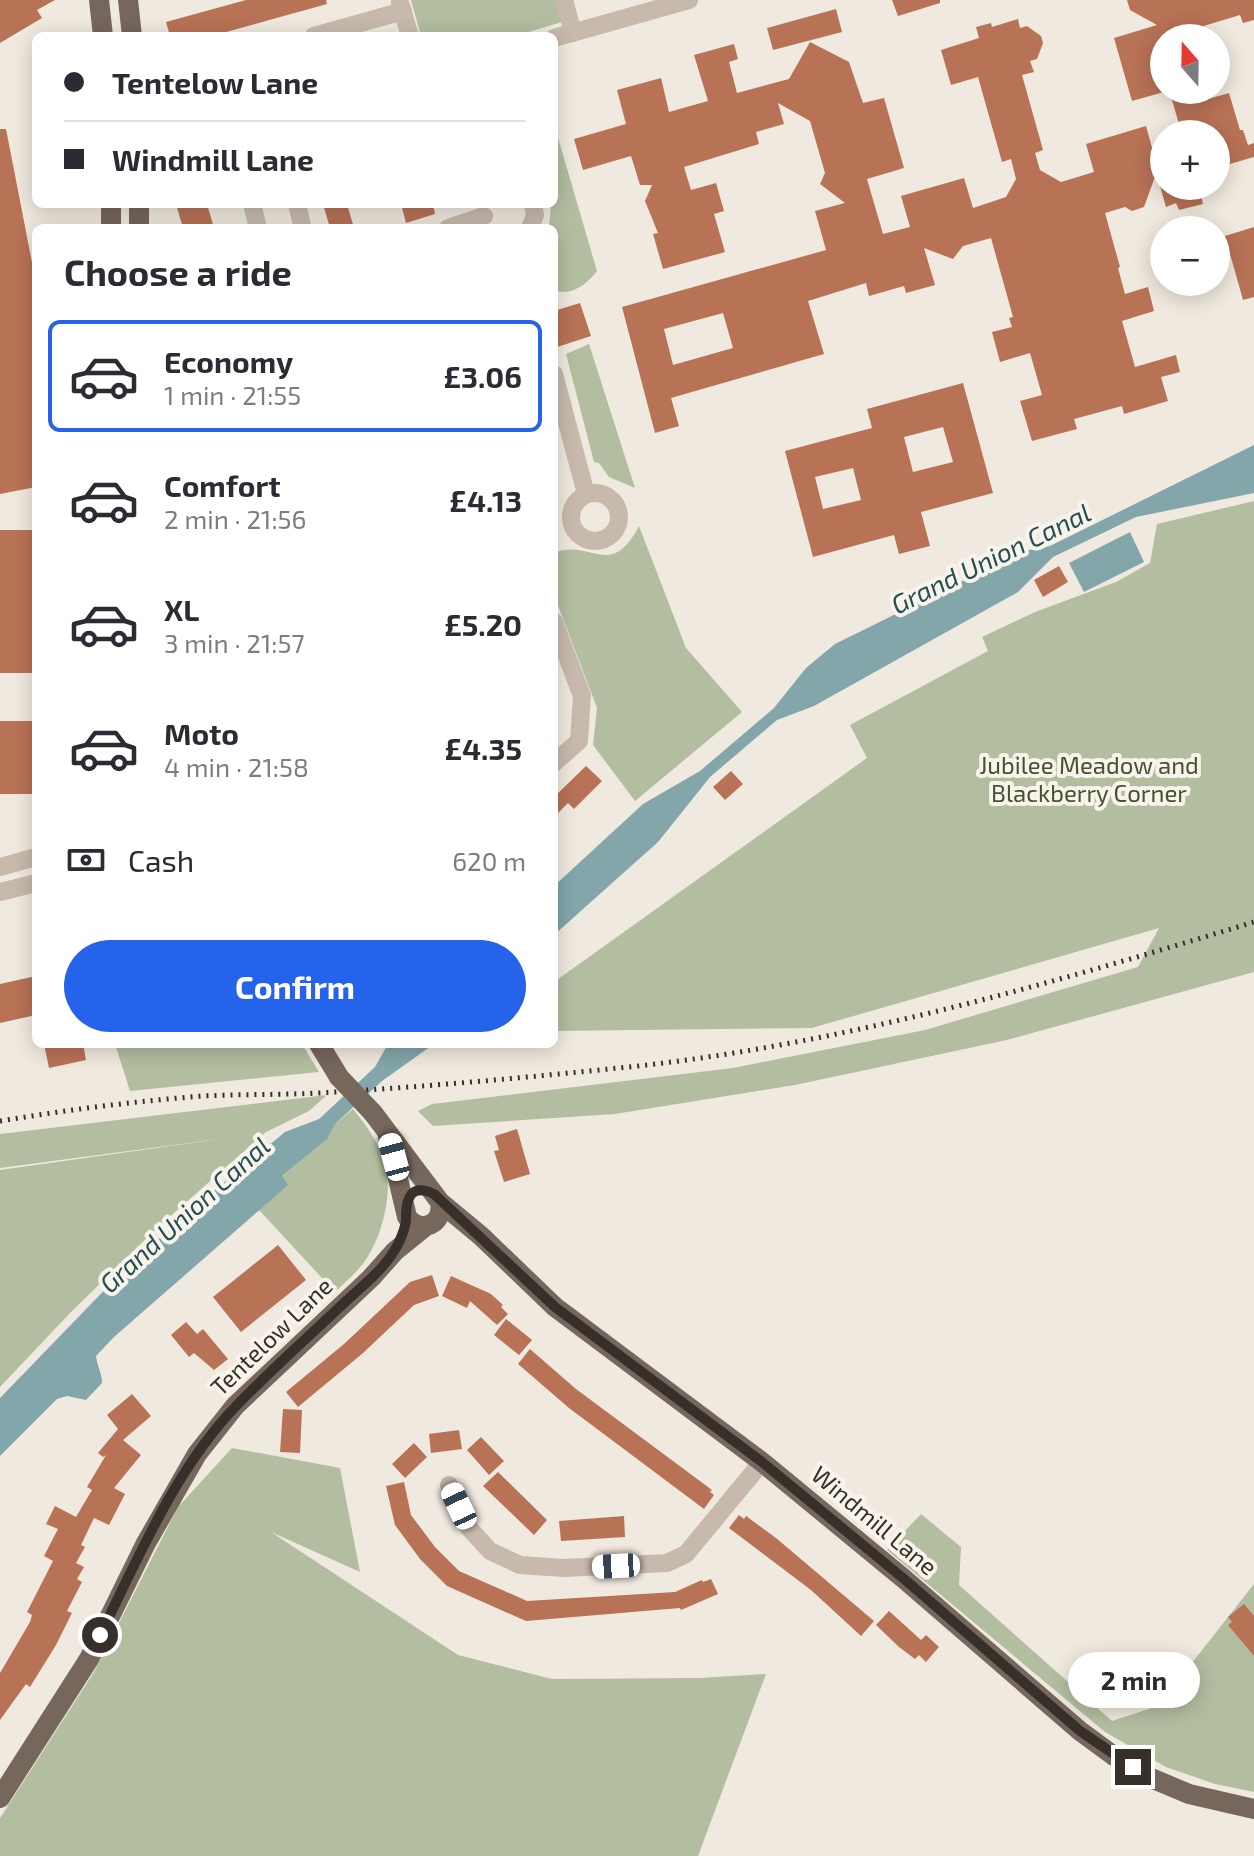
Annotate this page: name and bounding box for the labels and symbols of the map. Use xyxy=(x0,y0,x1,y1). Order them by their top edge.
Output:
north arrow xyxy=(1150,24,1230,104)
water label: Grand Union Canal xyxy=(886,496,1095,619)
park label: Jubilee Meadow and Blackberry Corner xyxy=(979,750,1199,807)
water label: Grand Union Canal xyxy=(93,1129,275,1298)
car xyxy=(376,1131,412,1183)
street label: Tentelow Lane xyxy=(204,1271,338,1401)
street label: Windmill Lane xyxy=(806,1459,944,1581)
car xyxy=(438,1479,480,1533)
car xyxy=(591,1553,641,1579)
route start xyxy=(82,1617,118,1653)
callout: 2 min xyxy=(1067,1651,1199,1707)
route end xyxy=(1115,1749,1151,1785)

